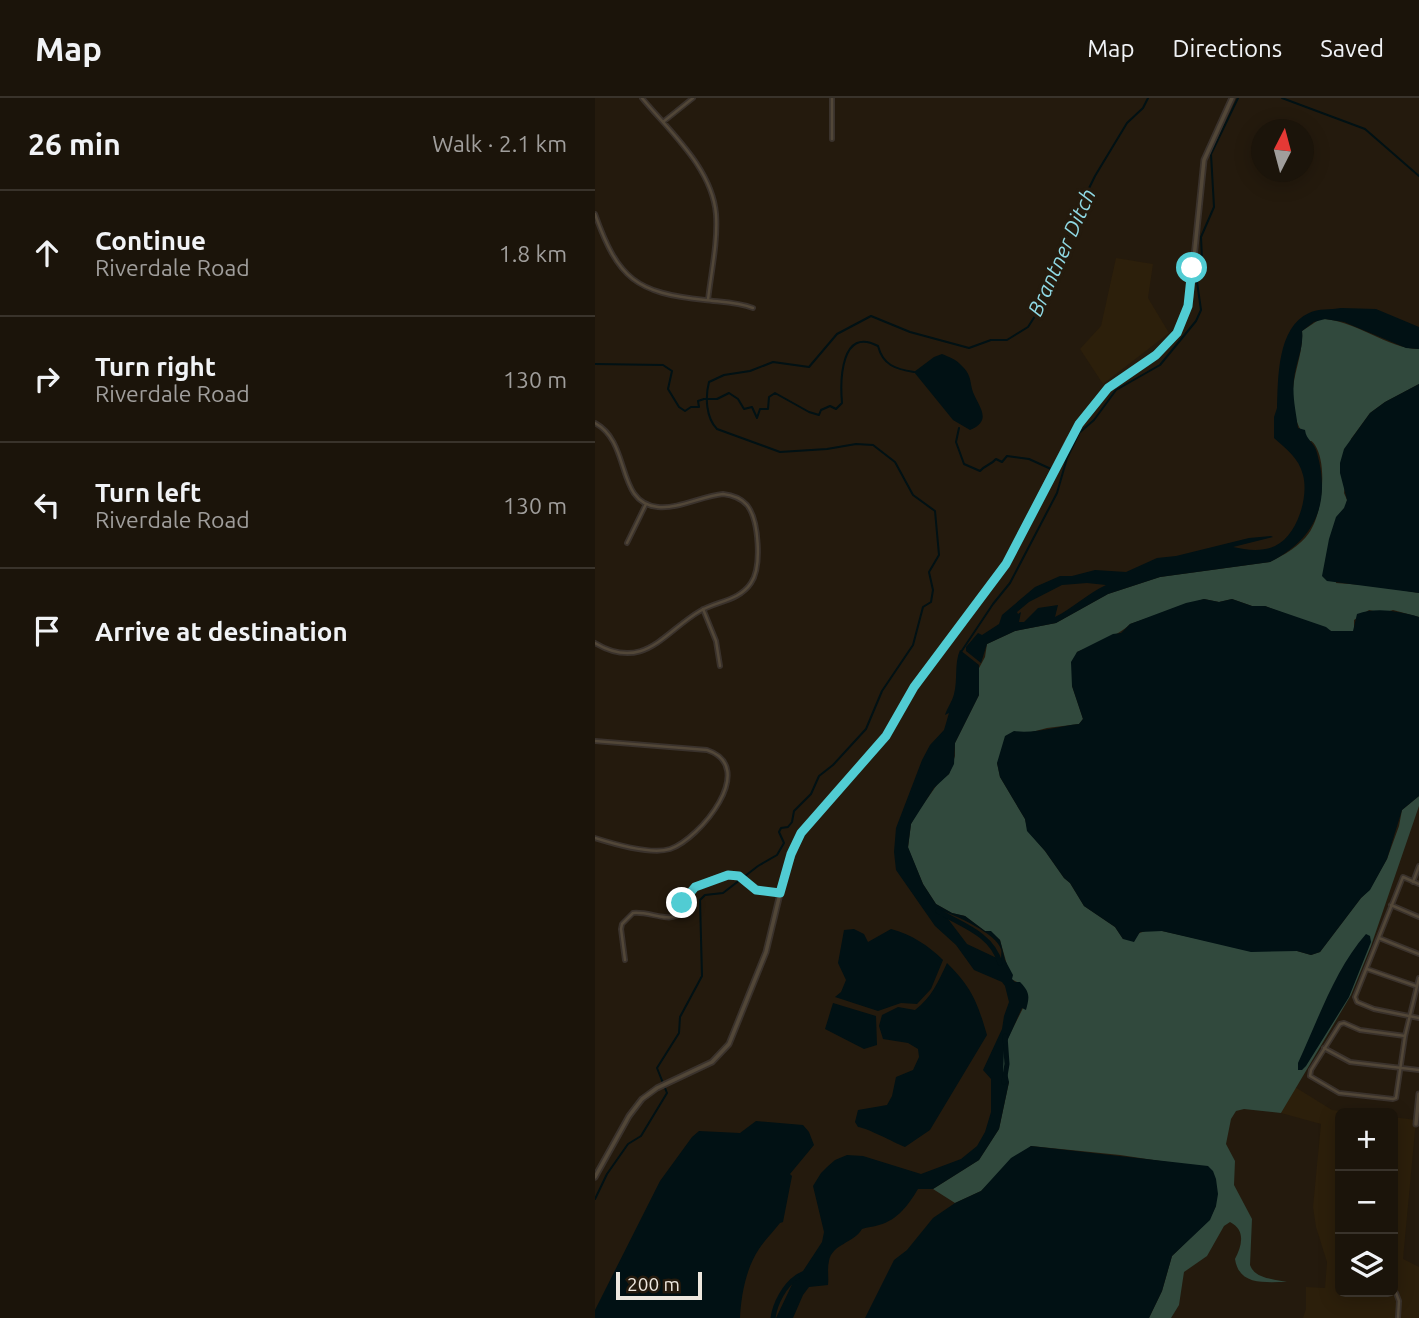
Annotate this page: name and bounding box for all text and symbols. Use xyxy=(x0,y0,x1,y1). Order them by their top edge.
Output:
text: Map xyxy=(35,30,102,67)
text: Map xyxy=(1087,35,1134,62)
text: Directions xyxy=(1172,35,1282,62)
text: Saved xyxy=(1320,35,1384,62)
north arrow xyxy=(1251,119,1314,182)
text: 26 min xyxy=(28,127,121,161)
text: Walk · 2.1 km xyxy=(432,131,567,156)
water label: Brantner Ditch xyxy=(1022,185,1100,319)
text: Continue xyxy=(95,226,206,255)
icon: ahead xyxy=(28,234,66,272)
text: 1.8 km xyxy=(499,241,567,266)
route start xyxy=(1176,252,1207,283)
text: Riverdale Road xyxy=(95,255,250,280)
text: Turn right xyxy=(95,352,216,381)
icon: right xyxy=(28,360,66,398)
text: 130 m xyxy=(503,367,567,392)
text: Riverdale Road xyxy=(95,381,250,406)
text: Turn left xyxy=(95,478,201,507)
icon: left xyxy=(28,486,66,524)
text: 130 m xyxy=(503,493,567,518)
text: Riverdale Road xyxy=(95,507,250,532)
icon: arrive xyxy=(28,612,66,650)
text: Arrive at destination xyxy=(95,617,348,646)
route end xyxy=(666,887,697,918)
map controls xyxy=(1335,1108,1398,1297)
button: + xyxy=(1335,1108,1398,1171)
button: − xyxy=(1335,1171,1398,1234)
button: layers xyxy=(1335,1234,1398,1297)
scale bar xyxy=(616,1269,702,1301)
text: 200 m xyxy=(627,1273,680,1295)

